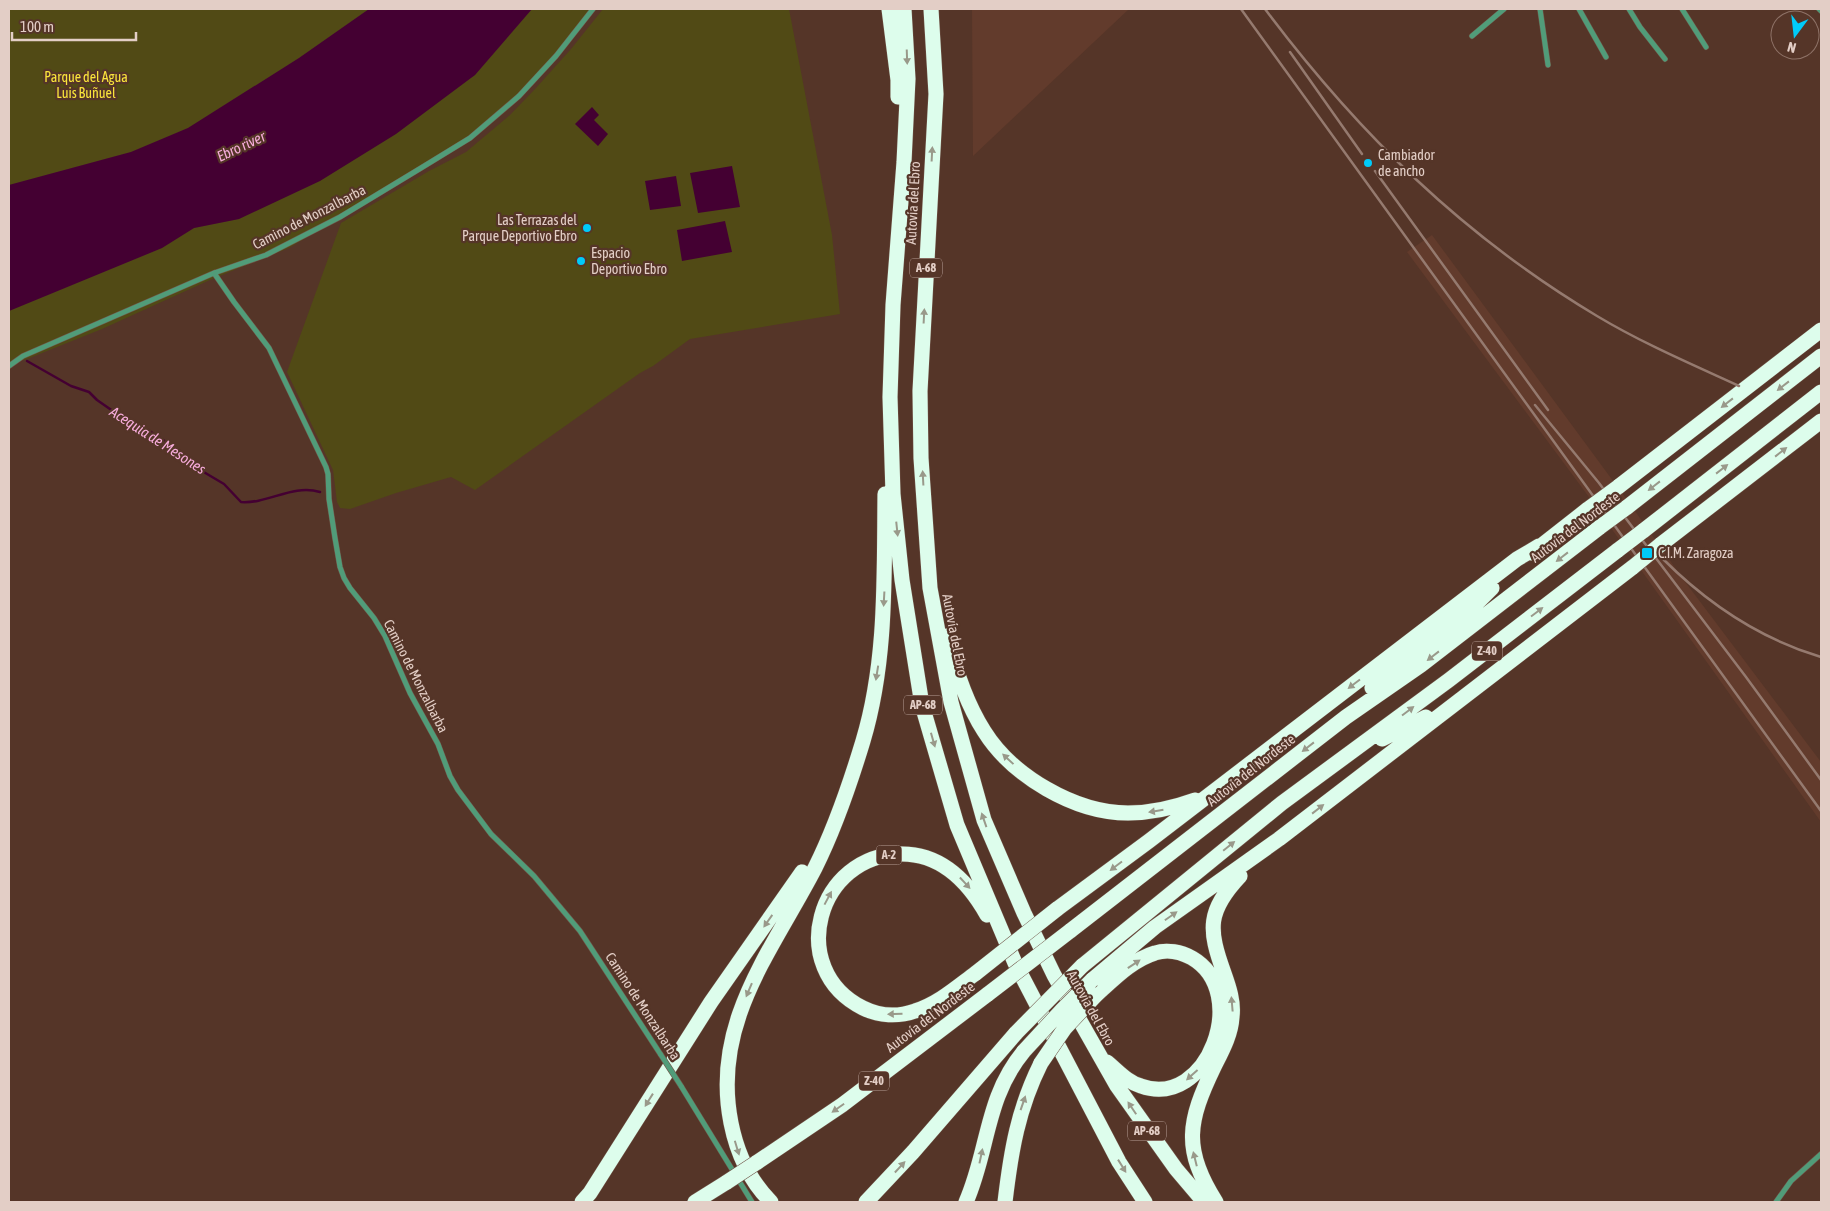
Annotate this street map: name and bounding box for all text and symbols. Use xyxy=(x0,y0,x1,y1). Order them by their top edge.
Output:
scale bar xyxy=(12,10,136,42)
north arrow xyxy=(1770,10,1820,60)
text: 100 m xyxy=(20,18,54,35)
text: N xyxy=(1786,39,1798,56)
one-way arrow xyxy=(904,50,912,66)
park label: Parque del Agua Luis Buñuel xyxy=(44,69,128,101)
water label: Ebro river xyxy=(214,127,269,165)
one-way arrow xyxy=(929,146,937,162)
place label: Cambiador de ancho xyxy=(1378,147,1435,179)
marker: Cambiador de ancho xyxy=(1362,157,1374,169)
street label: Autovía del Ebro xyxy=(903,161,923,245)
street label: Camino de Monzalbarba xyxy=(250,182,368,252)
place label: Las Terrazas del Parque Deportivo Ebro xyxy=(462,212,577,244)
marker: Las Terrazas del Parque Deportivo Ebro xyxy=(581,222,593,234)
place label: Espacio Deportivo Ebro xyxy=(591,245,667,277)
marker: Espacio Deportivo Ebro xyxy=(575,255,587,267)
road number: A-68 xyxy=(910,258,942,278)
one-way arrow xyxy=(920,308,928,324)
one-way arrow xyxy=(1776,381,1790,391)
one-way arrow xyxy=(1721,397,1734,408)
water label: Acequia de Mesones xyxy=(106,402,209,477)
one-way arrow xyxy=(1775,446,1788,457)
one-way arrow xyxy=(1716,464,1729,475)
one-way arrow xyxy=(918,470,926,486)
one-way arrow xyxy=(1648,480,1661,491)
street label: Autovía del Nordeste xyxy=(1527,488,1623,566)
one-way arrow xyxy=(893,521,901,537)
place label: C.I.M. Zaragoza xyxy=(1658,545,1734,561)
marker: C.I.M. Zaragoza xyxy=(1640,546,1654,560)
one-way arrow xyxy=(1556,551,1569,562)
one-way arrow xyxy=(879,591,887,607)
street label: Autovía del Ebro xyxy=(939,593,971,677)
one-way arrow xyxy=(1530,607,1544,617)
street label: Camino de Monzalbarba xyxy=(381,617,451,735)
road number: Z-40 xyxy=(1472,641,1502,660)
one-way arrow xyxy=(1426,651,1440,661)
one-way arrow xyxy=(873,665,881,681)
one-way arrow xyxy=(1347,679,1361,689)
road number: AP-68 xyxy=(904,696,942,714)
one-way arrow xyxy=(1401,705,1414,716)
street label: Autovía del Nordeste xyxy=(1204,731,1298,809)
one-way arrow xyxy=(929,733,937,748)
one-way arrow xyxy=(1302,742,1315,753)
one-way arrow xyxy=(1003,753,1015,765)
one-way arrow xyxy=(1311,804,1324,815)
one-way arrow xyxy=(1148,807,1164,815)
one-way arrow xyxy=(980,812,987,827)
one-way arrow xyxy=(1223,840,1236,851)
road number: A-2 xyxy=(876,846,902,864)
one-way arrow xyxy=(1110,861,1123,872)
one-way arrow xyxy=(959,877,970,890)
one-way arrow xyxy=(824,891,832,906)
one-way arrow xyxy=(1164,911,1178,921)
one-way arrow xyxy=(763,915,773,928)
street label: Camino de Monzalbarba xyxy=(602,949,684,1063)
one-way arrow xyxy=(1127,959,1141,969)
street label: Autovía del Ebro xyxy=(1064,968,1118,1048)
street label: Autovía del Nordeste xyxy=(882,978,978,1056)
one-way arrow xyxy=(744,983,752,997)
one-way arrow xyxy=(1227,996,1235,1012)
one-way arrow xyxy=(887,1011,903,1019)
one-way arrow xyxy=(1186,1069,1198,1081)
road number: Z-40 xyxy=(859,1072,889,1090)
one-way arrow xyxy=(644,1093,654,1107)
one-way arrow xyxy=(1020,1095,1028,1110)
one-way arrow xyxy=(1127,1101,1137,1115)
one-way arrow xyxy=(831,1103,844,1113)
road number: AP-68 xyxy=(1128,1122,1166,1140)
one-way arrow xyxy=(734,1141,742,1156)
one-way arrow xyxy=(977,1148,985,1164)
one-way arrow xyxy=(1191,1151,1199,1166)
one-way arrow xyxy=(1118,1160,1127,1173)
one-way arrow xyxy=(894,1161,906,1173)

